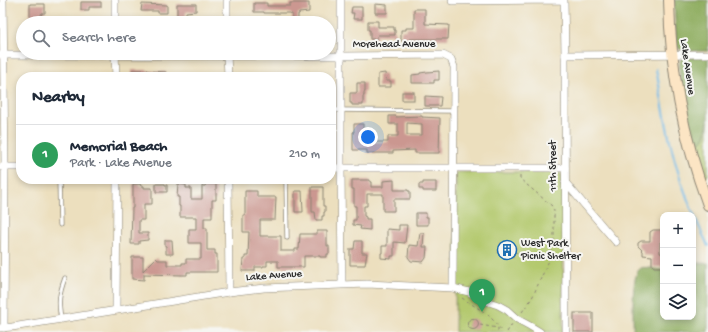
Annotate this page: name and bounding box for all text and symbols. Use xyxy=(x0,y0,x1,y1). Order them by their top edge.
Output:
search box xyxy=(16,16,336,60)
icon: search xyxy=(30,27,52,49)
text: Search here xyxy=(62,29,136,47)
street label: Lake Avenue xyxy=(677,38,697,96)
street label: Morehead Avenue xyxy=(353,39,436,51)
text: Nearby xyxy=(32,88,85,108)
your location xyxy=(358,127,378,147)
text: Memorial Beach xyxy=(70,138,167,156)
street label: 11th Street xyxy=(548,139,560,193)
text: 1 xyxy=(42,147,48,162)
text: 210 m xyxy=(289,147,320,162)
text: Park · Lake Avenue xyxy=(70,156,172,171)
map controls xyxy=(660,212,696,320)
button: + xyxy=(660,212,696,248)
place label: West Park Picnic Shelter xyxy=(520,238,581,263)
building icon: West Park Picnic Shelter xyxy=(496,239,518,261)
button: − xyxy=(660,248,696,284)
street label: Lake Avenue xyxy=(245,268,303,284)
pin: 1 xyxy=(469,279,495,312)
button: layers xyxy=(660,284,696,320)

